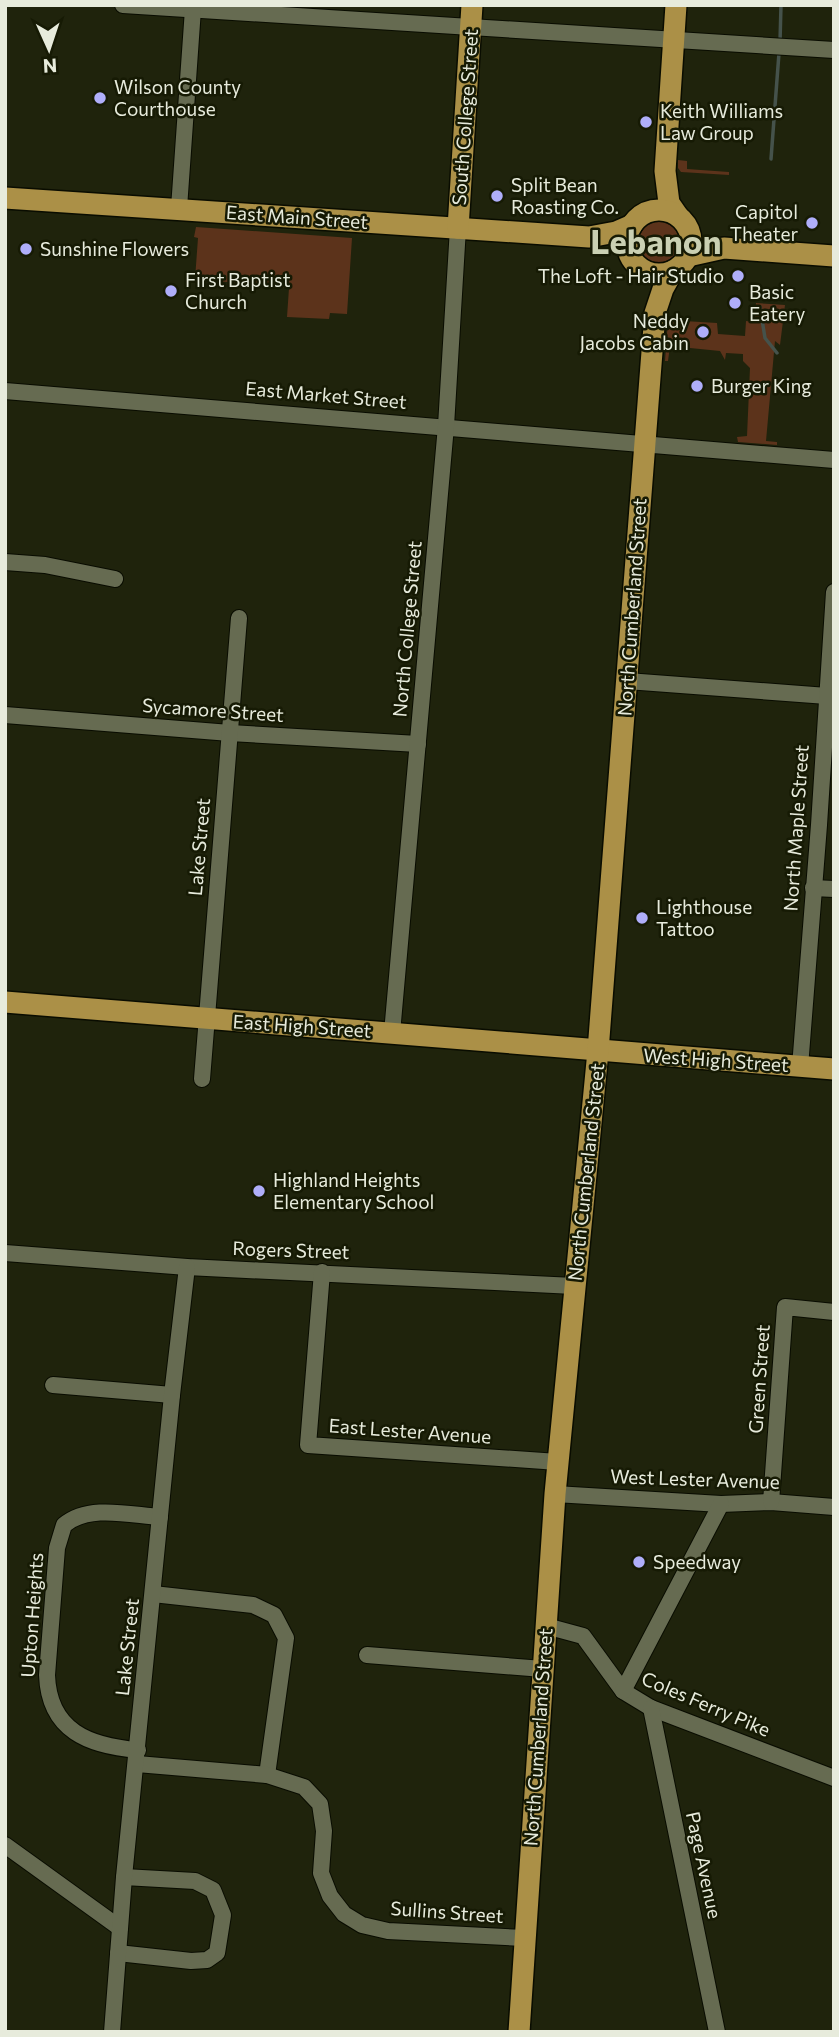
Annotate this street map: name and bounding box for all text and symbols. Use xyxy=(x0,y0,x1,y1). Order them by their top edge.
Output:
north arrow xyxy=(14,14,84,84)
street label: South College Street xyxy=(447,28,482,206)
text: N xyxy=(42,55,58,78)
place label: Wilson County Courthouse xyxy=(114,75,241,120)
marker: Wilson County Courthouse xyxy=(92,90,108,106)
place label: Keith Williams Law Group xyxy=(660,99,783,144)
marker: Keith Williams Law Group xyxy=(638,114,654,130)
place label: Split Bean Roasting Co. xyxy=(511,173,619,218)
marker: Split Bean Roasting Co. xyxy=(489,188,505,204)
street label: East Main Street xyxy=(225,200,369,233)
place label: Capitol Theater xyxy=(730,200,798,245)
marker: Capitol Theater xyxy=(804,215,820,231)
district label: Lebanon xyxy=(590,220,722,261)
place label: Sunshine Flowers xyxy=(40,237,189,260)
marker: Sunshine Flowers xyxy=(18,241,34,257)
place label: The Loft - Hair Studio xyxy=(538,264,724,287)
place label: First Baptist Church xyxy=(185,268,291,313)
marker: The Loft - Hair Studio xyxy=(730,268,746,284)
place label: Basic Eatery xyxy=(749,280,805,325)
marker: First Baptist Church xyxy=(163,283,179,299)
marker: Basic Eatery xyxy=(727,295,743,311)
place label: Neddy Jacobs Cabin xyxy=(579,309,689,354)
marker: Neddy Jacobs Cabin xyxy=(695,324,711,340)
place label: Burger King xyxy=(711,374,812,397)
street label: East Market Street xyxy=(245,376,408,413)
marker: Burger King xyxy=(689,378,705,394)
street label: North Cumberland Street xyxy=(612,497,651,717)
street label: North College Street xyxy=(387,540,426,718)
street label: Sycamore Street xyxy=(141,693,285,726)
street label: North Maple Street xyxy=(778,744,813,912)
street label: Lake Street xyxy=(183,797,214,897)
place label: Lighthouse Tattoo xyxy=(656,895,752,940)
marker: Lighthouse Tattoo xyxy=(634,910,650,926)
street label: East High Street xyxy=(232,1009,372,1042)
street label: West High Street xyxy=(643,1043,790,1076)
street label: North Cumberland Street xyxy=(563,1062,608,1282)
place label: Highland Heights Elementary School xyxy=(273,1168,434,1213)
marker: Highland Heights Elementary School xyxy=(251,1183,267,1199)
street label: Rogers Street xyxy=(232,1236,350,1263)
street label: Green Street xyxy=(743,1323,774,1434)
street label: East Lester Avenue xyxy=(328,1413,492,1448)
street label: West Lester Avenue xyxy=(610,1464,780,1493)
place label: Speedway xyxy=(653,1550,741,1573)
street label: Upton Heights xyxy=(16,1552,47,1678)
marker: Speedway xyxy=(631,1554,647,1570)
street label: Lake Street xyxy=(110,1597,143,1697)
street label: North Cumberland Street xyxy=(518,1627,557,1847)
street label: Coles Ferry Pike xyxy=(638,1666,774,1741)
street label: Page Avenue xyxy=(682,1809,727,1921)
street label: Sullins Street xyxy=(390,1896,504,1927)

